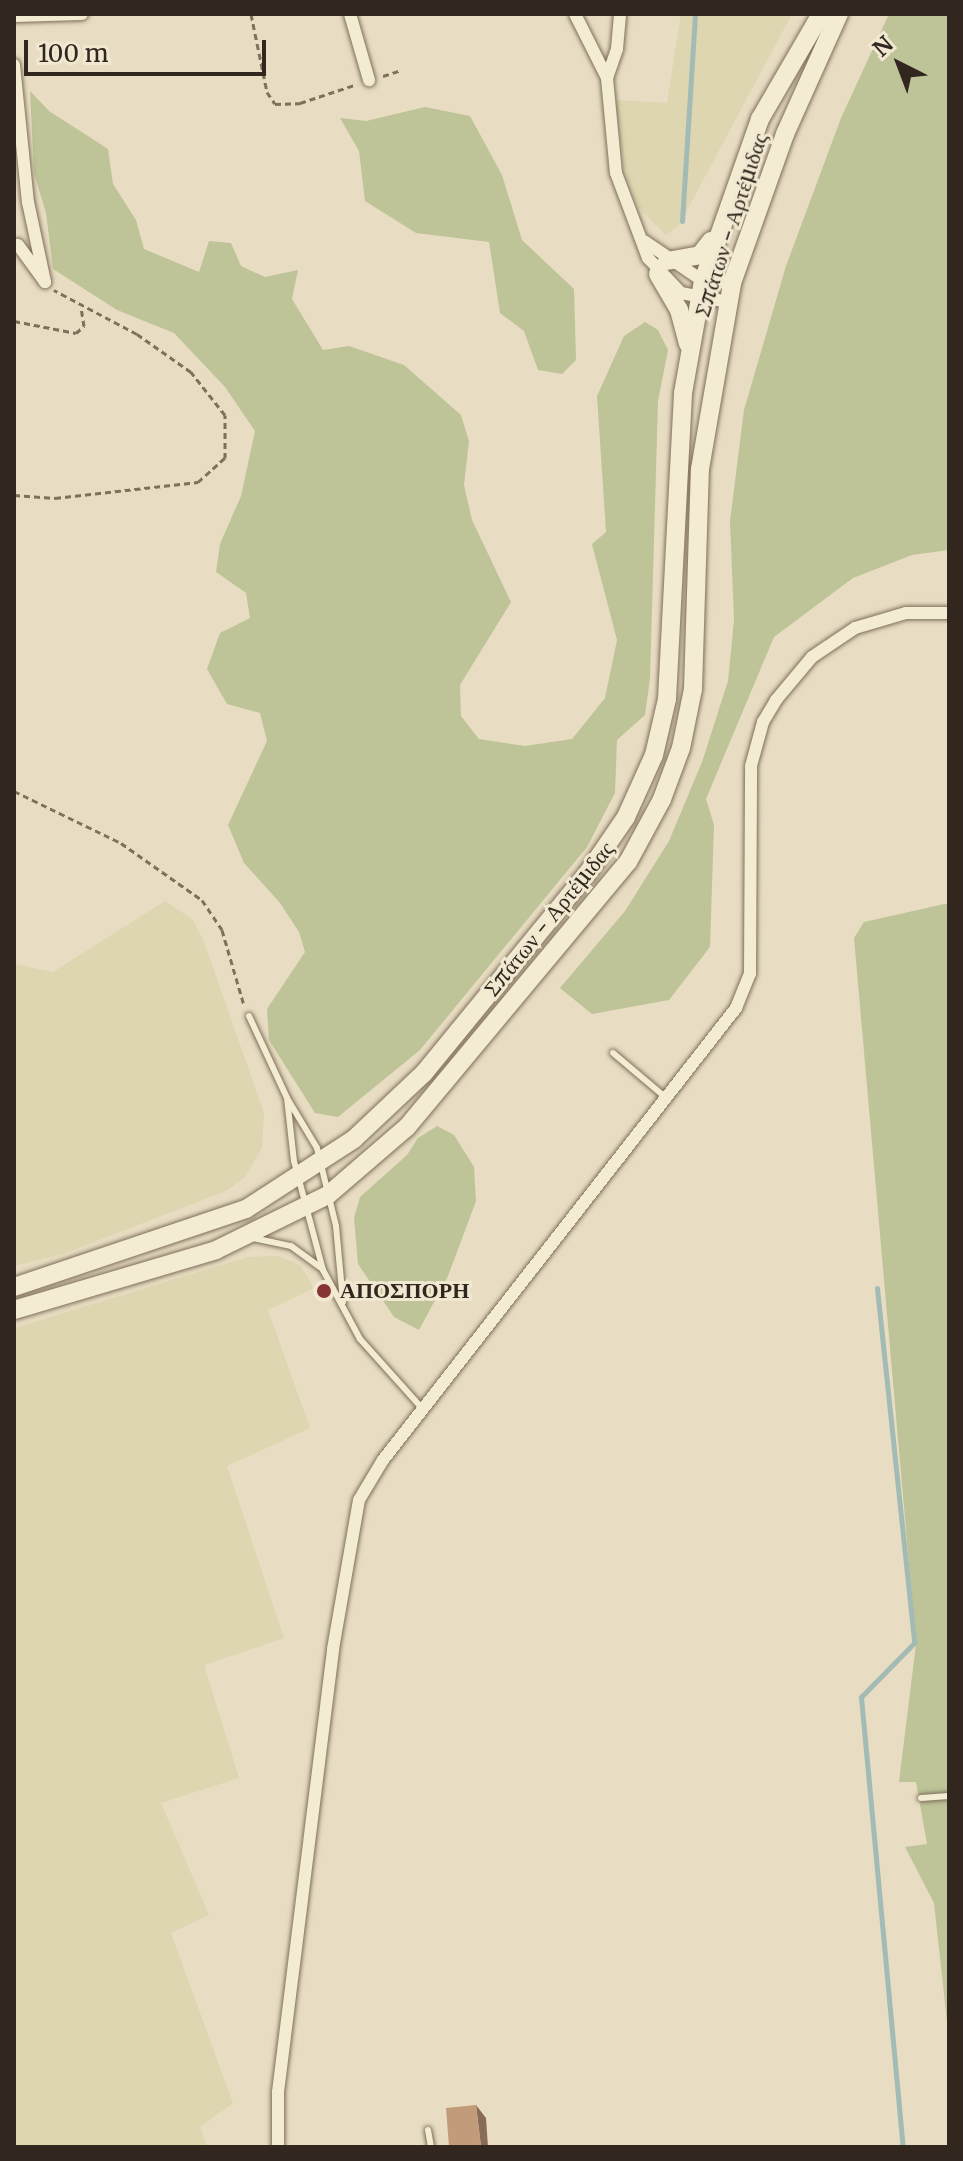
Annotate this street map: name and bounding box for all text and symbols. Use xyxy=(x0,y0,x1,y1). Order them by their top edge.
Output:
scale bar xyxy=(28,24,270,74)
north arrow xyxy=(859,24,939,104)
text: N xyxy=(867,30,899,62)
text: 100 m xyxy=(38,38,108,69)
street label: Σπάτων - Αρτέμιδας xyxy=(689,130,773,320)
street label: Σπάτων - Αρτέμιδας xyxy=(478,836,620,1002)
place label: ΑΠΟΣΠΟΡΗ xyxy=(340,1278,469,1304)
marker: ΑΠΟΣΠΟΡΗ xyxy=(315,1282,333,1300)

